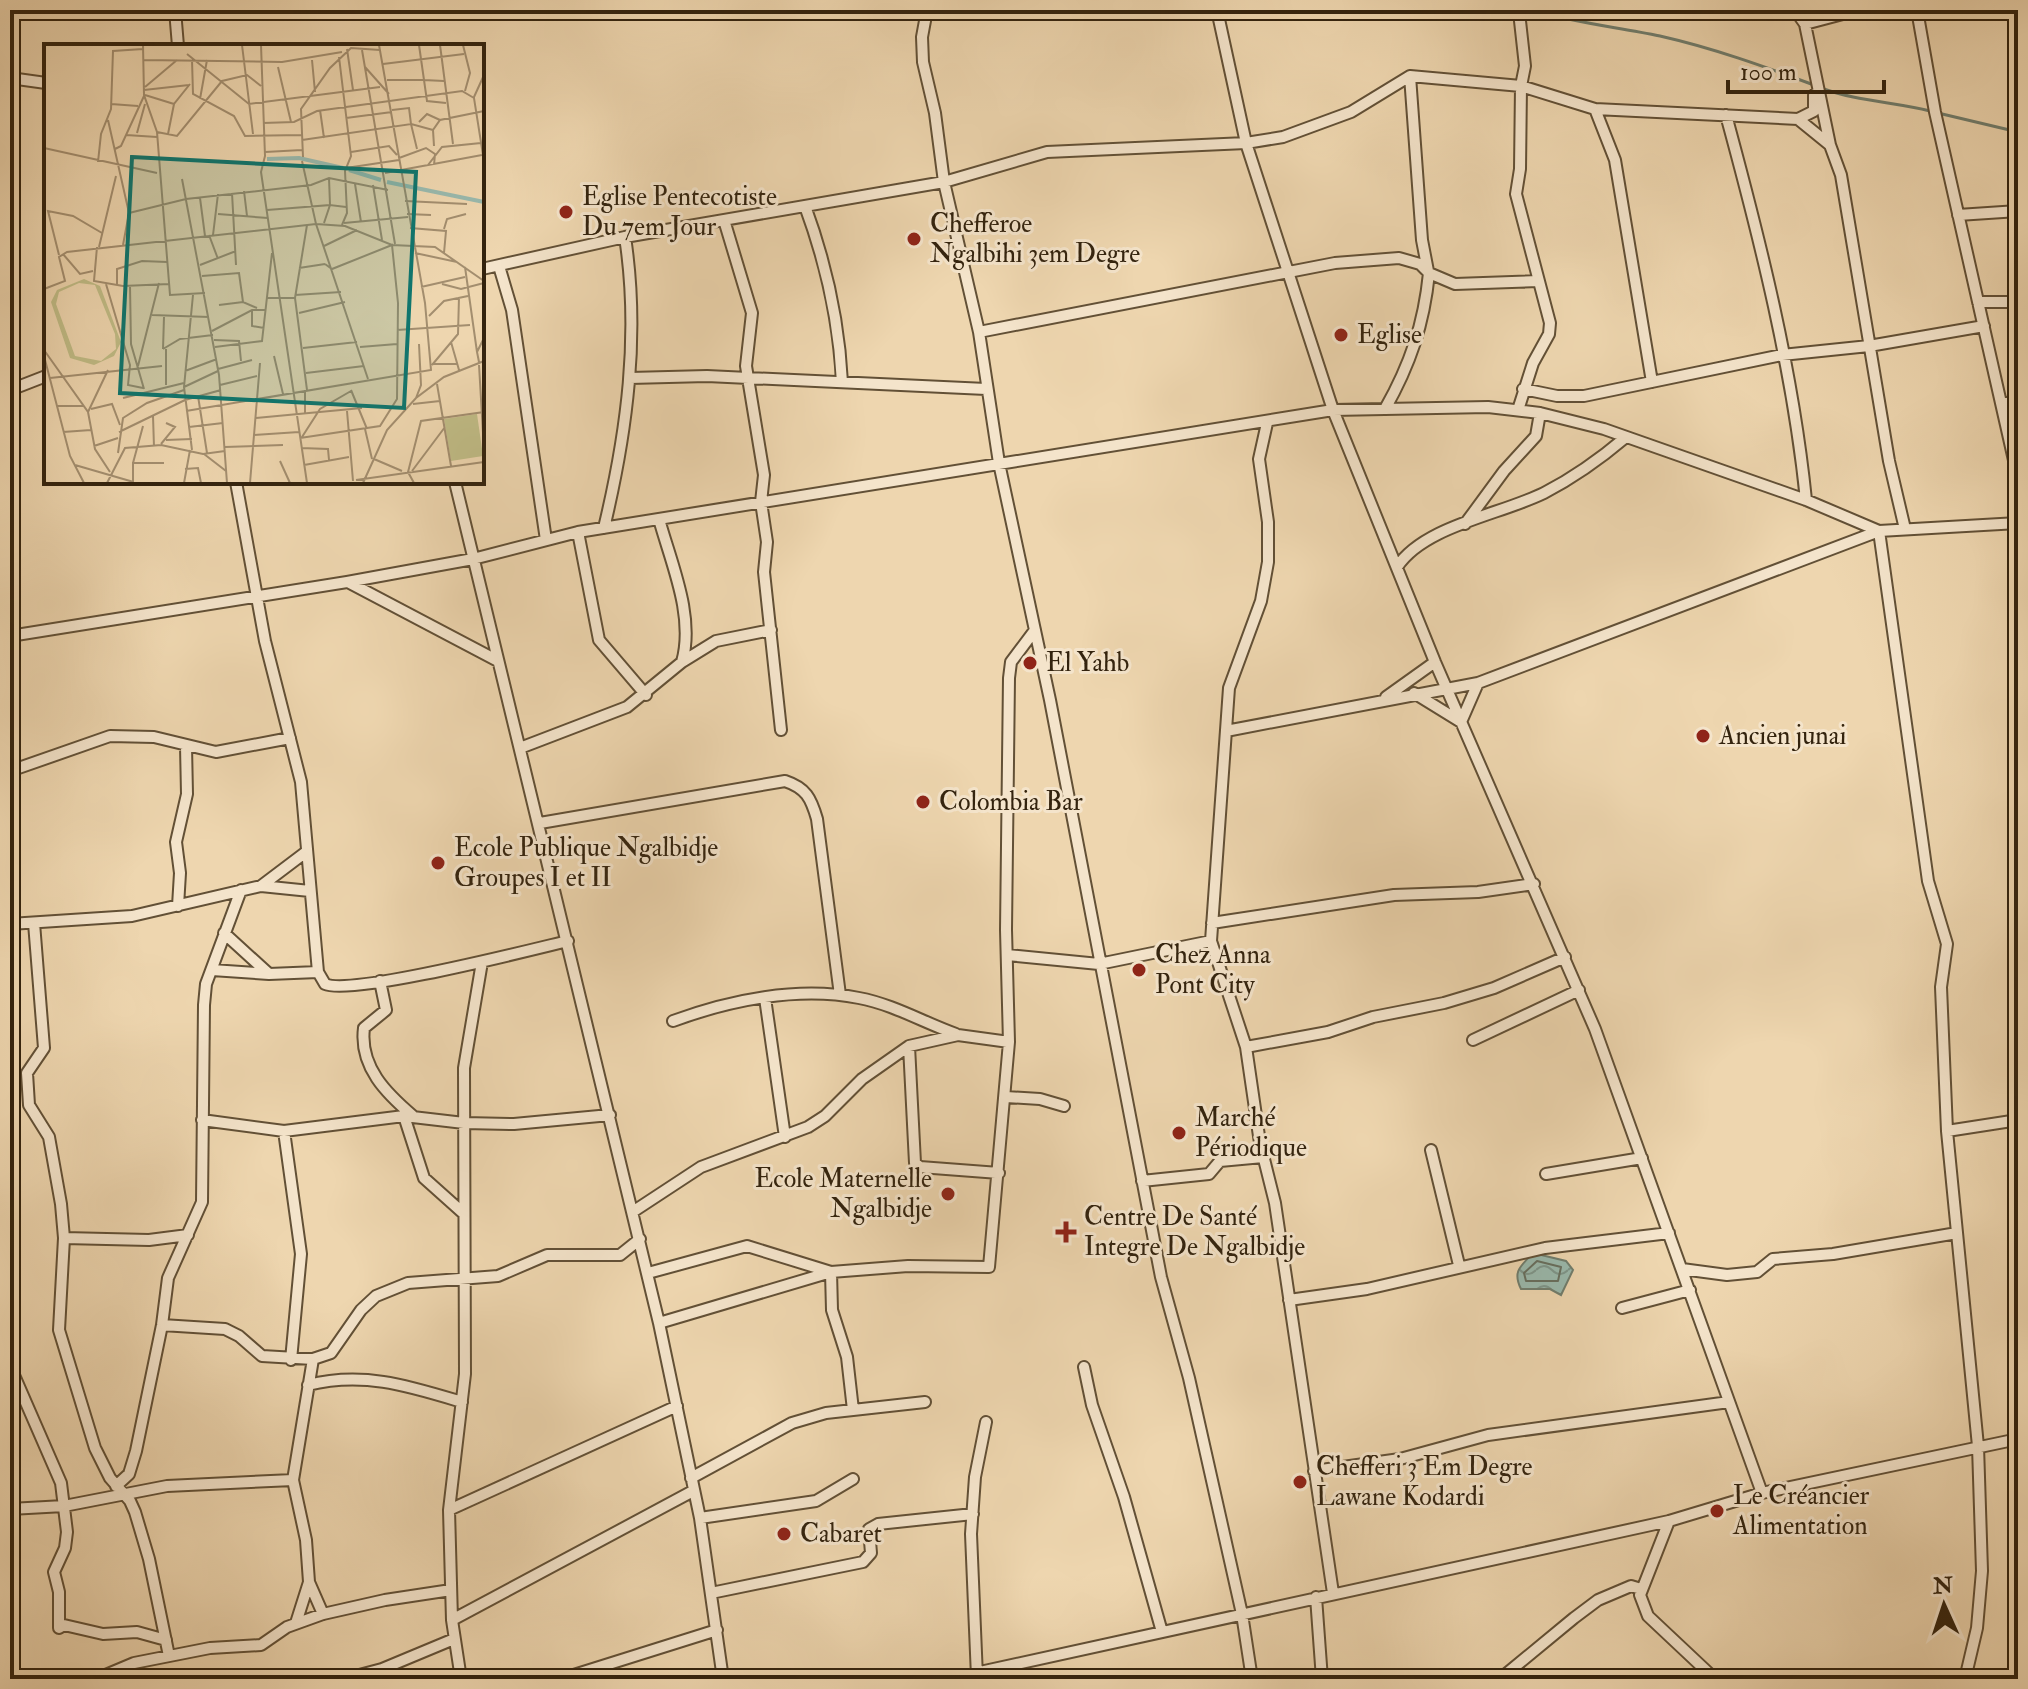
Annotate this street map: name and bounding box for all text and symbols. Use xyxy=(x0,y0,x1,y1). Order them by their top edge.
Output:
inset map xyxy=(44,44,484,484)
scale bar xyxy=(1728,44,1884,94)
text: 100 m xyxy=(1740,57,1797,88)
place label: Eglise Pentecotiste Du 7em Jour xyxy=(582,181,777,243)
marker: Eglise Pentecotiste Du 7em Jour xyxy=(557,203,575,221)
place label: Chefferoe Ngalbihi 3em Degre xyxy=(930,208,1140,270)
marker: Chefferoe Ngalbihi 3em Degre xyxy=(905,230,923,248)
place label: Eglise xyxy=(1357,319,1422,351)
marker: Eglise xyxy=(1332,326,1350,344)
place label: El Yahb xyxy=(1046,647,1129,679)
marker: El Yahb xyxy=(1021,654,1039,672)
place label: Ancien junai xyxy=(1718,720,1846,752)
marker: Ancien junai xyxy=(1694,727,1712,745)
place label: Colombia Bar xyxy=(939,786,1083,818)
marker: Colombia Bar xyxy=(914,793,932,811)
place label: Ecole Publique Ngalbidje Groupes I et II xyxy=(454,832,718,895)
marker: Ecole Publique Ngalbidje Groupes I et II xyxy=(429,854,447,872)
place label: Chez Anna Pont City xyxy=(1155,939,1271,1001)
marker: Chez Anna Pont City xyxy=(1130,961,1148,979)
place label: Marché Périodique xyxy=(1195,1102,1307,1164)
marker: Marché Périodique xyxy=(1170,1124,1188,1142)
place label: Ecole Maternelle Ngalbidje xyxy=(755,1163,932,1225)
marker: Ecole Maternelle Ngalbidje xyxy=(939,1185,957,1203)
place label: Centre De Santé Integre De Ngalbidje xyxy=(1084,1201,1305,1263)
marker: Centre De Santé Integre De Ngalbidje xyxy=(1055,1221,1077,1243)
place label: Chefferi 3 Em Degre Lawane Kodardi xyxy=(1316,1451,1533,1513)
marker: Chefferi 3 Em Degre Lawane Kodardi xyxy=(1291,1473,1309,1491)
place label: Le Créancier Alimentation xyxy=(1732,1480,1870,1542)
marker: Le Créancier Alimentation xyxy=(1708,1502,1726,1520)
place label: Cabaret xyxy=(800,1518,882,1550)
marker: Cabaret xyxy=(775,1525,793,1543)
north arrow xyxy=(1904,1565,1984,1645)
text: N xyxy=(1931,1572,1954,1601)

